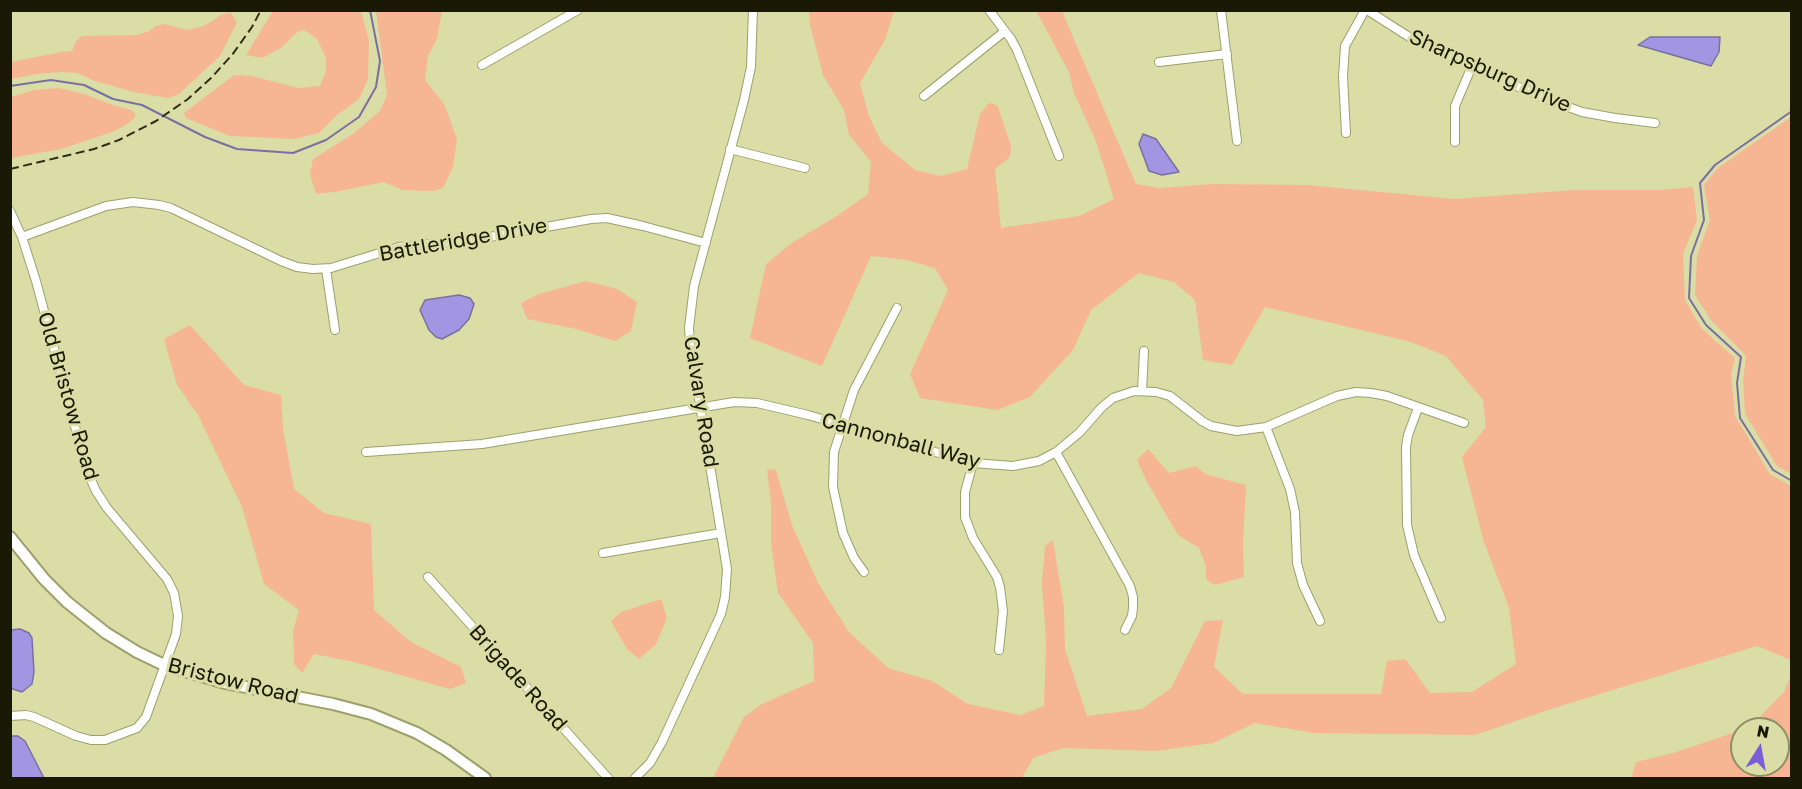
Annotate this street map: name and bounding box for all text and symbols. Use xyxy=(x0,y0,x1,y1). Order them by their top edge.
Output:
street label: Sharpsburg Drive xyxy=(1405,24,1575,118)
street label: Battleridge Drive xyxy=(377,213,549,267)
street label: Old Bristow Road xyxy=(32,309,104,483)
street label: Calvary Road xyxy=(678,334,724,470)
street label: Cannonball Way xyxy=(819,408,983,474)
street label: Brigade Road xyxy=(464,620,572,736)
street label: Bristow Road xyxy=(165,653,301,709)
north arrow xyxy=(1730,717,1790,777)
text: N xyxy=(1755,720,1771,742)

